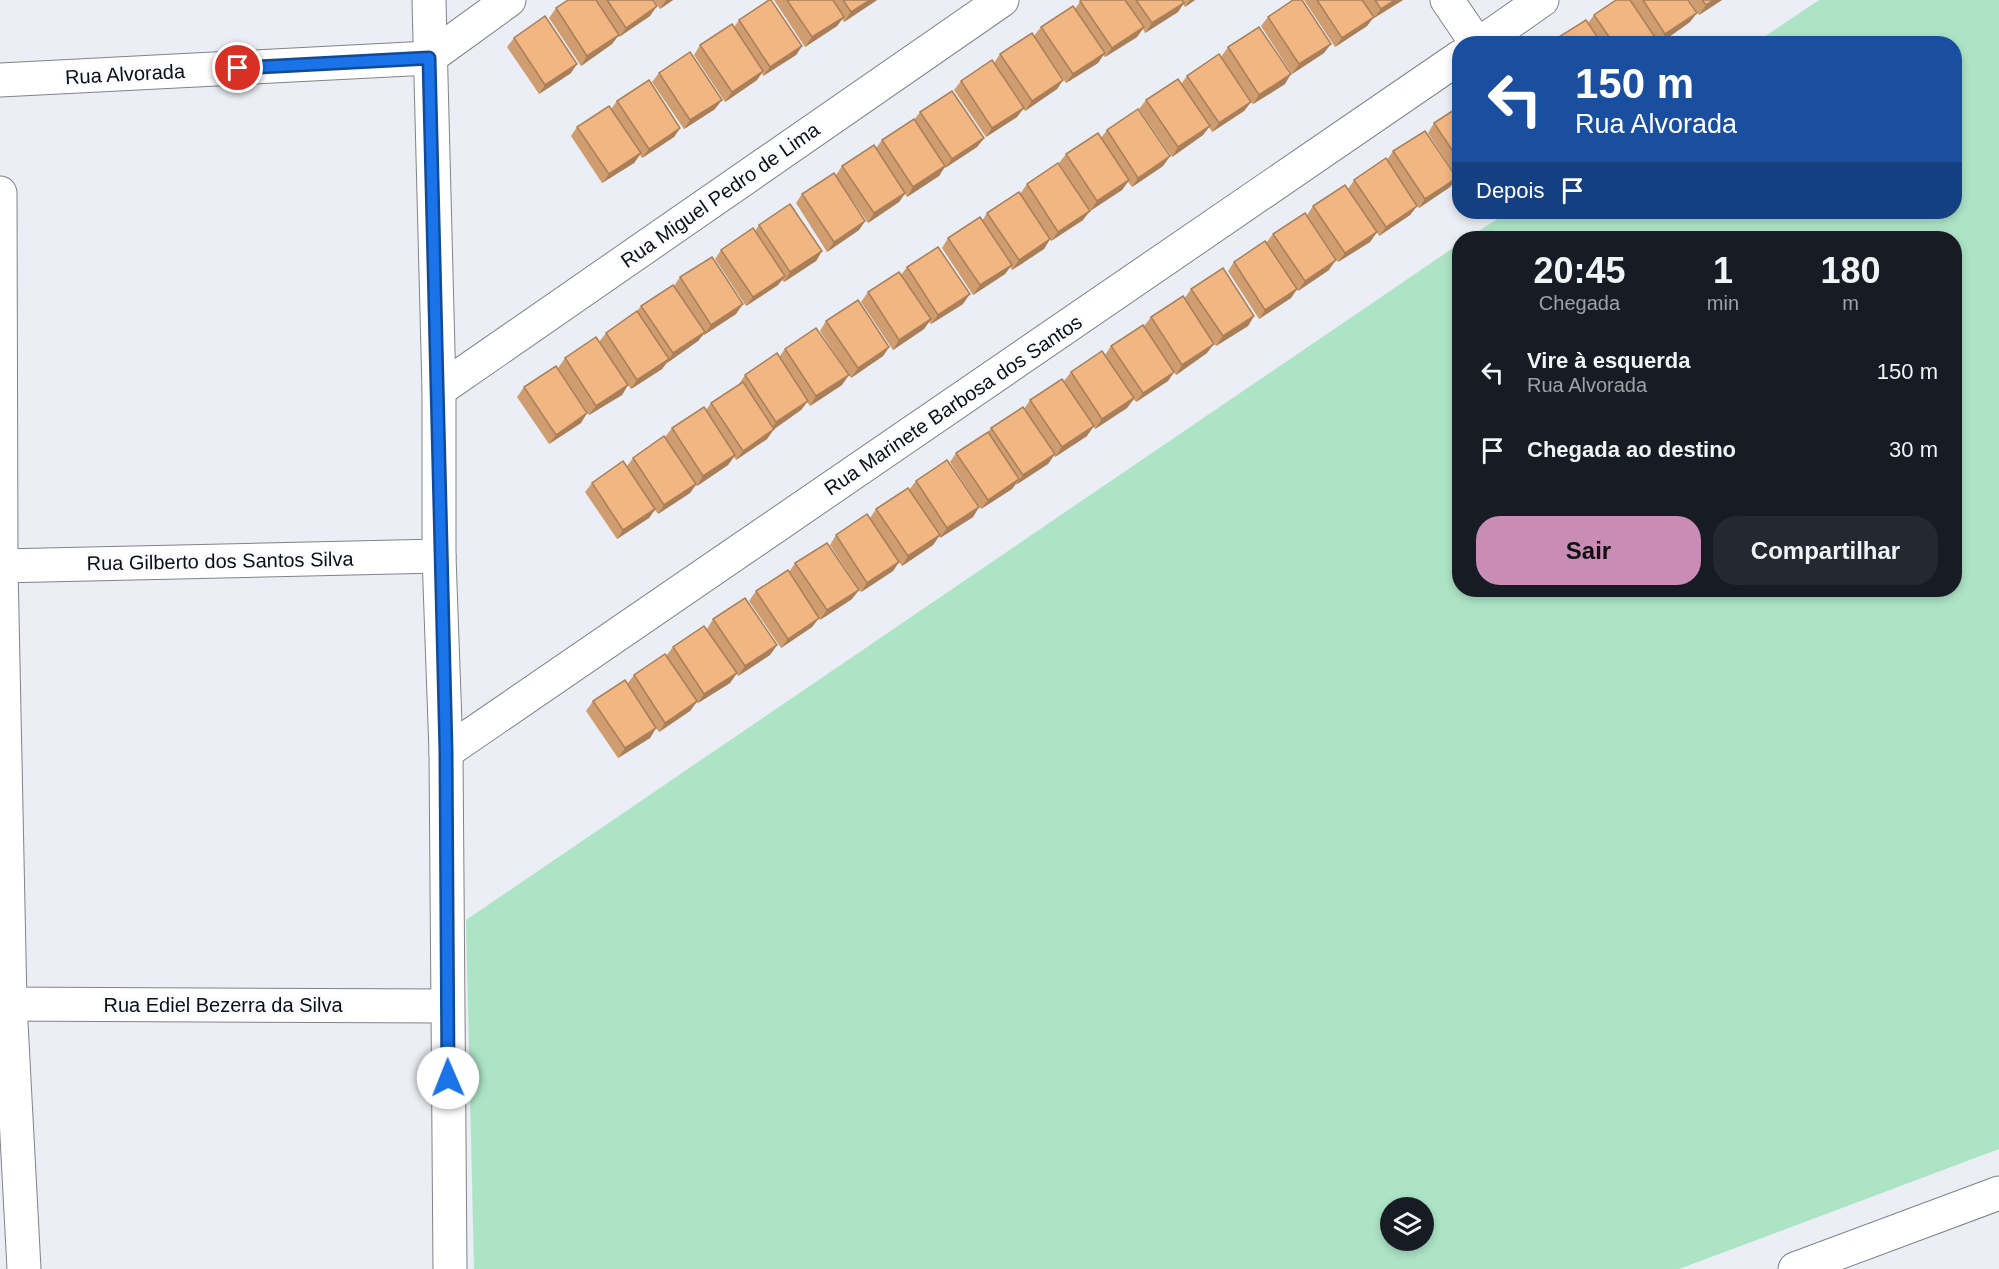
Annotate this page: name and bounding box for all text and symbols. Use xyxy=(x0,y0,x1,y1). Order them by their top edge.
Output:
pin xyxy=(212,42,263,93)
icon: arrive xyxy=(221,51,254,84)
street label: Rua Alvorada xyxy=(64,60,186,88)
icon: left xyxy=(1476,60,1554,138)
text: 150 m xyxy=(1575,60,1694,107)
text: Rua Alvorada xyxy=(1575,109,1737,139)
street label: Rua Miguel Pedro de Lima xyxy=(617,118,824,272)
icon: arrive xyxy=(1556,174,1589,207)
text: Depois xyxy=(1476,178,1544,203)
text: 20:45 xyxy=(1533,250,1625,291)
text: 1 xyxy=(1713,250,1733,291)
text: 180 xyxy=(1820,250,1881,291)
text: Chegada xyxy=(1539,292,1620,314)
text: min xyxy=(1707,292,1739,314)
text: m xyxy=(1842,292,1859,314)
street label: Rua Marinete Barbosa dos Santos xyxy=(820,310,1086,500)
text: Vire à esquerda xyxy=(1527,348,1690,373)
icon: left xyxy=(1476,356,1509,389)
text: 150 m xyxy=(1877,359,1938,384)
text: Rua Alvorada xyxy=(1527,374,1647,396)
icon: arrive xyxy=(1476,434,1509,467)
text: Chegada ao destino xyxy=(1527,437,1736,462)
text: 30 m xyxy=(1889,437,1938,462)
button: Sair xyxy=(1476,516,1701,585)
button: Compartilhar xyxy=(1713,516,1938,585)
street label: Rua Gilberto dos Santos Silva xyxy=(86,548,354,574)
street label: Rua Ediel Bezerra da Silva xyxy=(103,994,343,1016)
position arrow xyxy=(416,1046,480,1110)
map controls xyxy=(1380,1197,1434,1251)
button: layers xyxy=(1380,1197,1434,1251)

